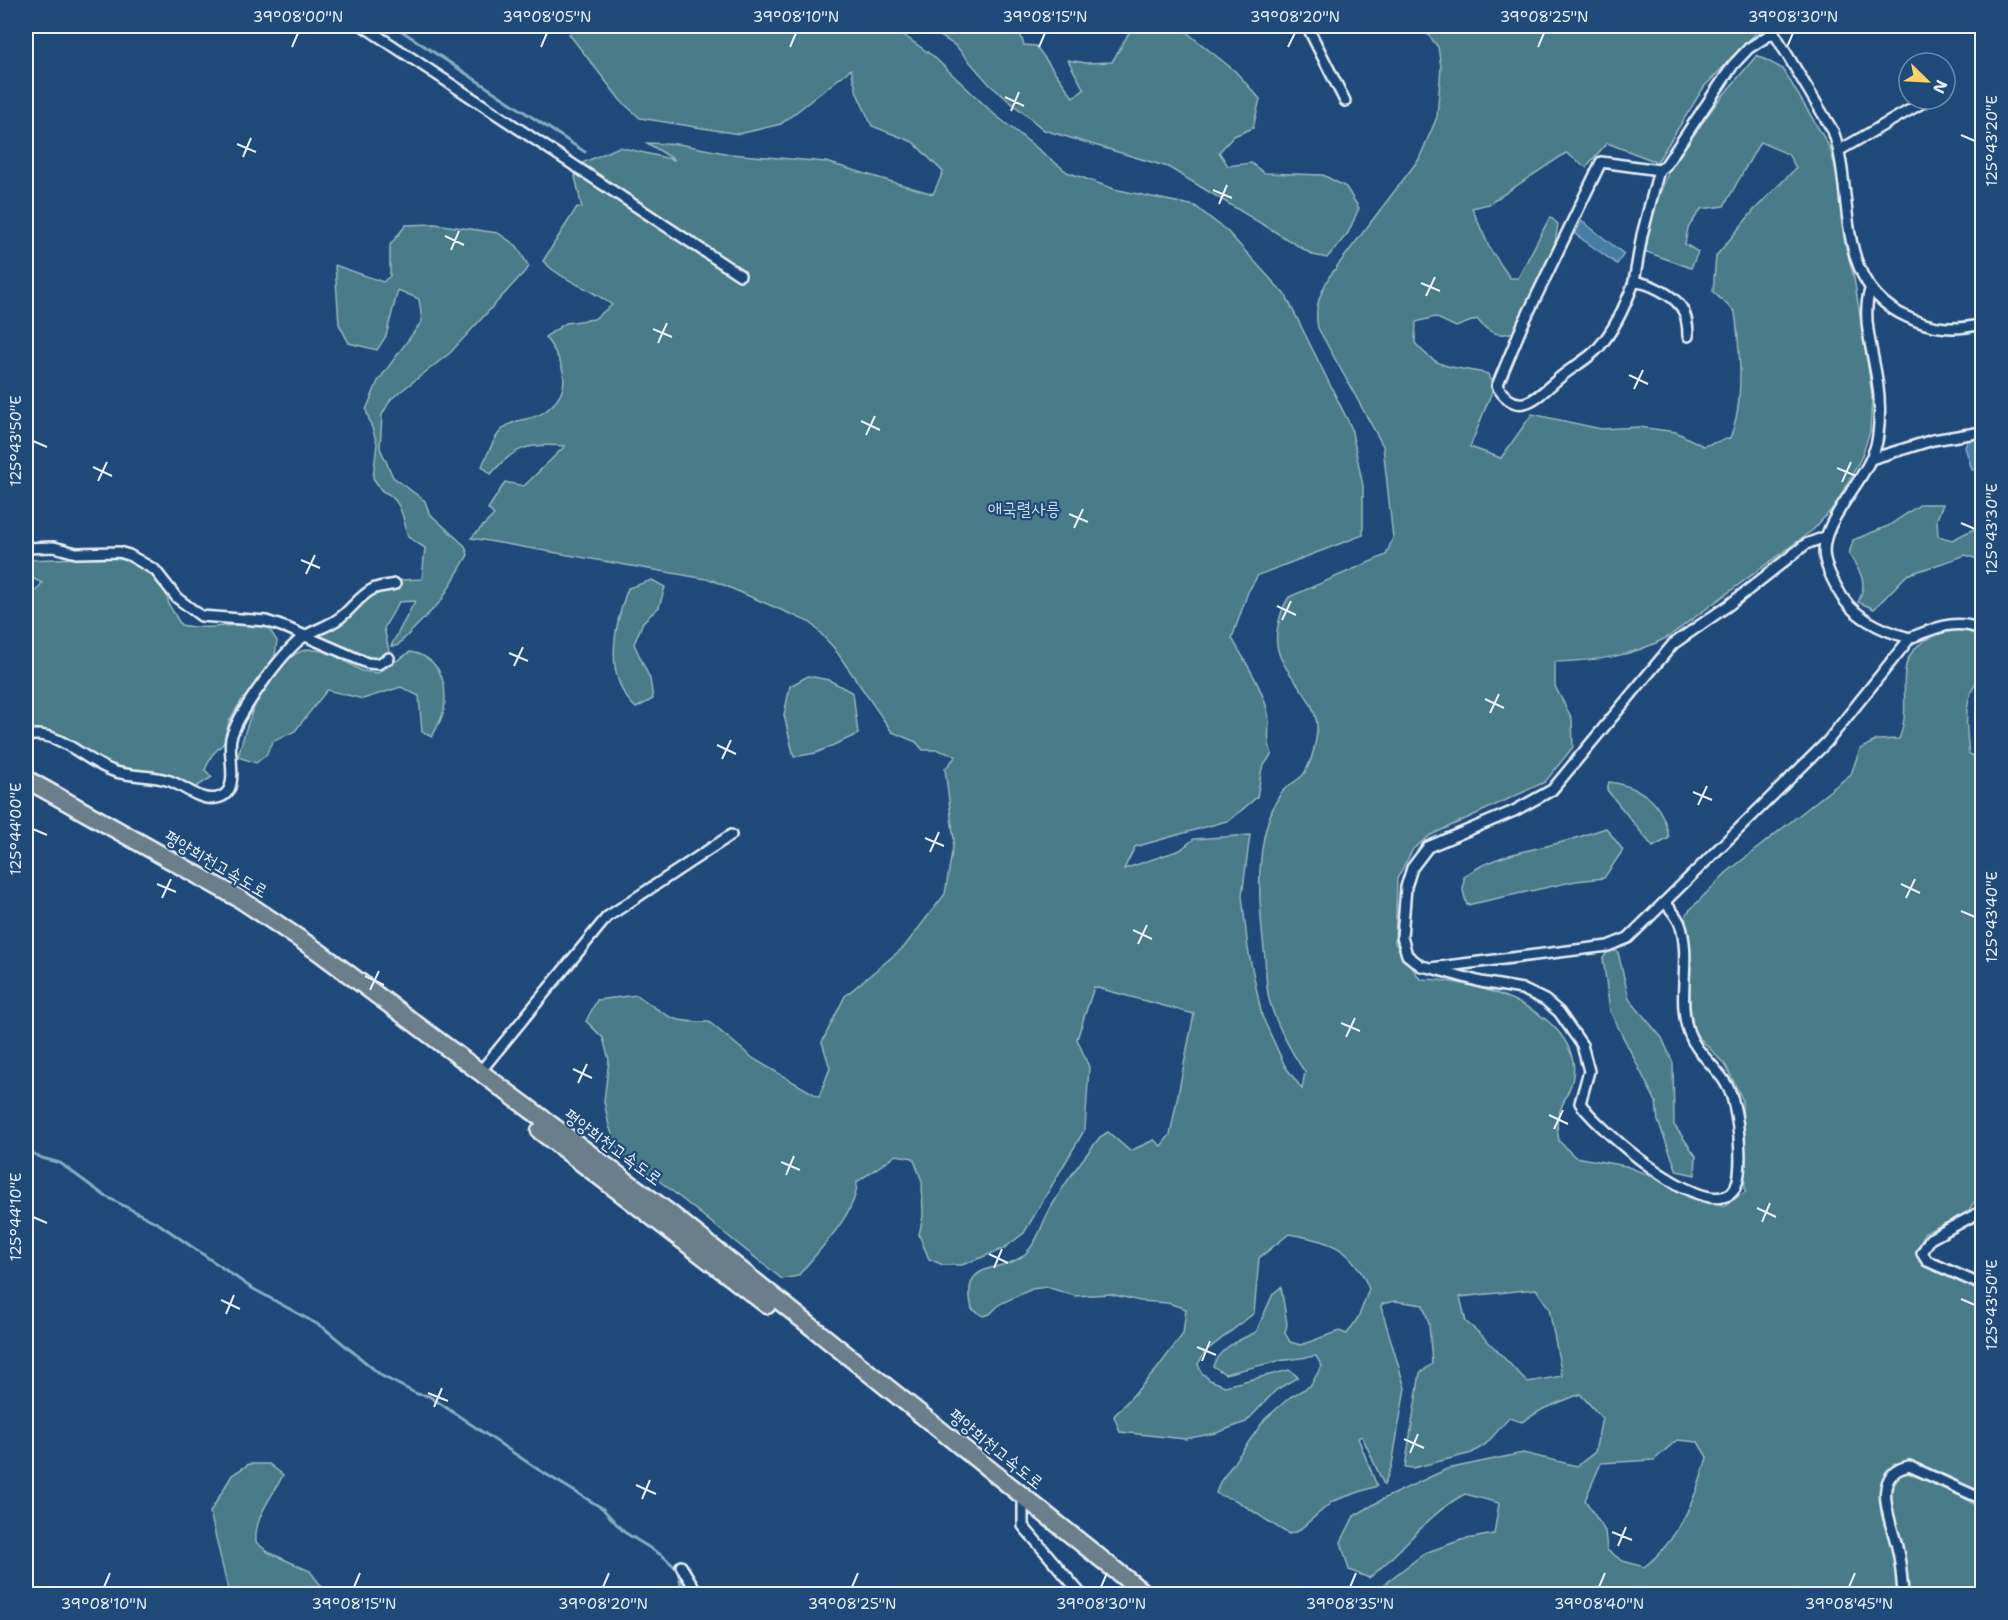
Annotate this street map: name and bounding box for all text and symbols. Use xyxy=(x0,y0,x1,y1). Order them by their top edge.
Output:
text: 39°08'00"N xyxy=(253,7,343,27)
text: 39°08'05"N xyxy=(503,7,591,27)
text: 39°08'10"N xyxy=(753,7,839,27)
text: 39°08'15"N xyxy=(1003,7,1087,27)
text: 39°08'20"N xyxy=(1250,7,1340,27)
text: 39°08'25"N xyxy=(1500,7,1588,27)
text: 39°08'30"N xyxy=(1748,7,1838,27)
north arrow xyxy=(1897,51,1957,111)
text: N xyxy=(1928,77,1952,97)
text: 125°43'20"E xyxy=(1982,95,2002,187)
text: 125°43'50"E xyxy=(6,395,26,487)
text: 125°43'30"E xyxy=(1982,483,2002,575)
park label: 애국렬사릉 xyxy=(988,497,1060,521)
text: 125°44'00"E xyxy=(6,783,26,875)
street label: 평양희천고속도로 xyxy=(160,825,272,903)
text: 125°43'40"E xyxy=(1982,871,2002,963)
street label: 평양희천고속도로 xyxy=(559,1103,667,1191)
text: 125°44'10"E xyxy=(6,1173,26,1261)
text: 125°43'50"E xyxy=(1982,1259,2002,1351)
street label: 평양희천고속도로 xyxy=(943,1403,1049,1495)
text: 39°08'10"N xyxy=(61,1594,147,1614)
text: 39°08'15"N xyxy=(312,1594,396,1614)
text: 39°08'20"N xyxy=(558,1594,648,1614)
text: 39°08'25"N xyxy=(808,1594,896,1614)
text: 39°08'30"N xyxy=(1056,1594,1146,1614)
text: 39°08'35"N xyxy=(1306,1594,1394,1614)
text: 39°08'40"N xyxy=(1554,1594,1644,1614)
text: 39°08'45"N xyxy=(1805,1594,1893,1614)

